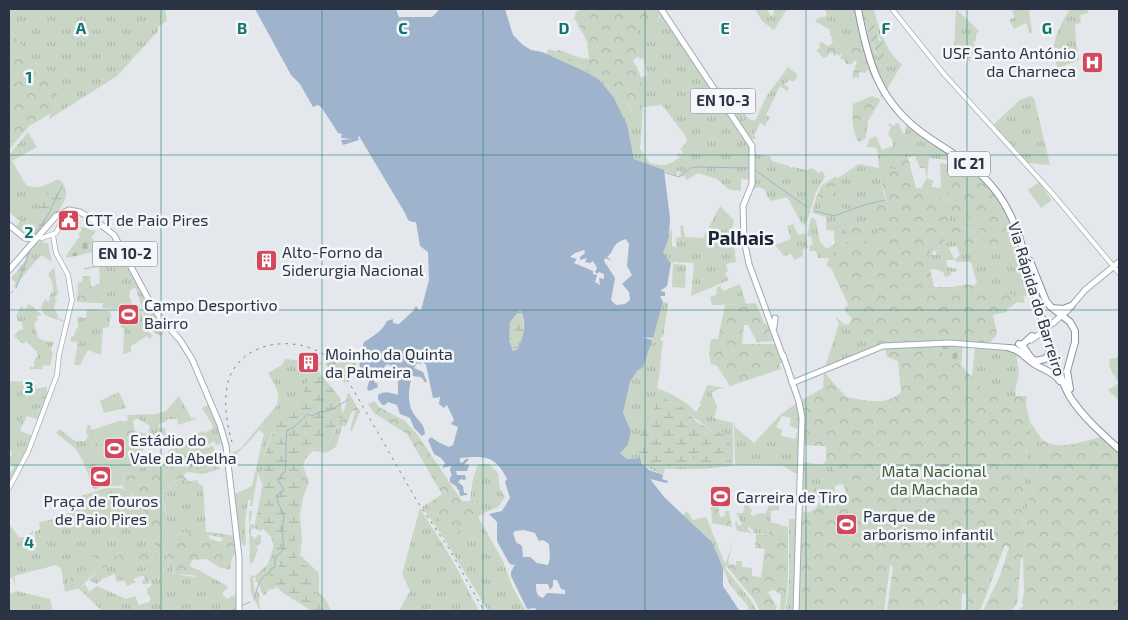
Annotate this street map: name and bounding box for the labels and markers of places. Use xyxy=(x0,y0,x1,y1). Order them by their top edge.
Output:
place label: USF Santo António da Charneca xyxy=(942,43,1076,80)
hospital icon: USF Santo António da Charneca xyxy=(1080,50,1104,74)
public building icon: CTT de Paio Pires xyxy=(57,208,81,232)
place label: CTT de Paio Pires xyxy=(85,210,208,229)
place label: Alto-Forno da Siderurgia Nacional xyxy=(282,242,424,279)
building icon: Alto-Forno da Siderurgia Nacional xyxy=(254,249,278,273)
place label: Campo Desportivo Bairro xyxy=(144,295,278,332)
sports icon: Campo Desportivo Bairro xyxy=(116,302,140,326)
place label: Moinho da Quinta da Palmeira xyxy=(325,344,453,381)
building icon: Moinho da Quinta da Palmeira xyxy=(297,351,321,375)
place label: Estádio do Vale da Abelha xyxy=(130,430,237,467)
sports icon: Estádio do Vale da Abelha xyxy=(102,437,126,461)
sports icon: Praça de Touros de Paio Pires xyxy=(89,465,113,489)
sports icon: Carreira de Tiro xyxy=(708,485,732,509)
place label: Carreira de Tiro xyxy=(736,487,847,506)
place label: Praça de Touros de Paio Pires xyxy=(44,491,158,528)
place label: Parque de arborismo infantil xyxy=(863,506,994,543)
sports icon: Parque de arborismo infantil xyxy=(835,513,859,537)

